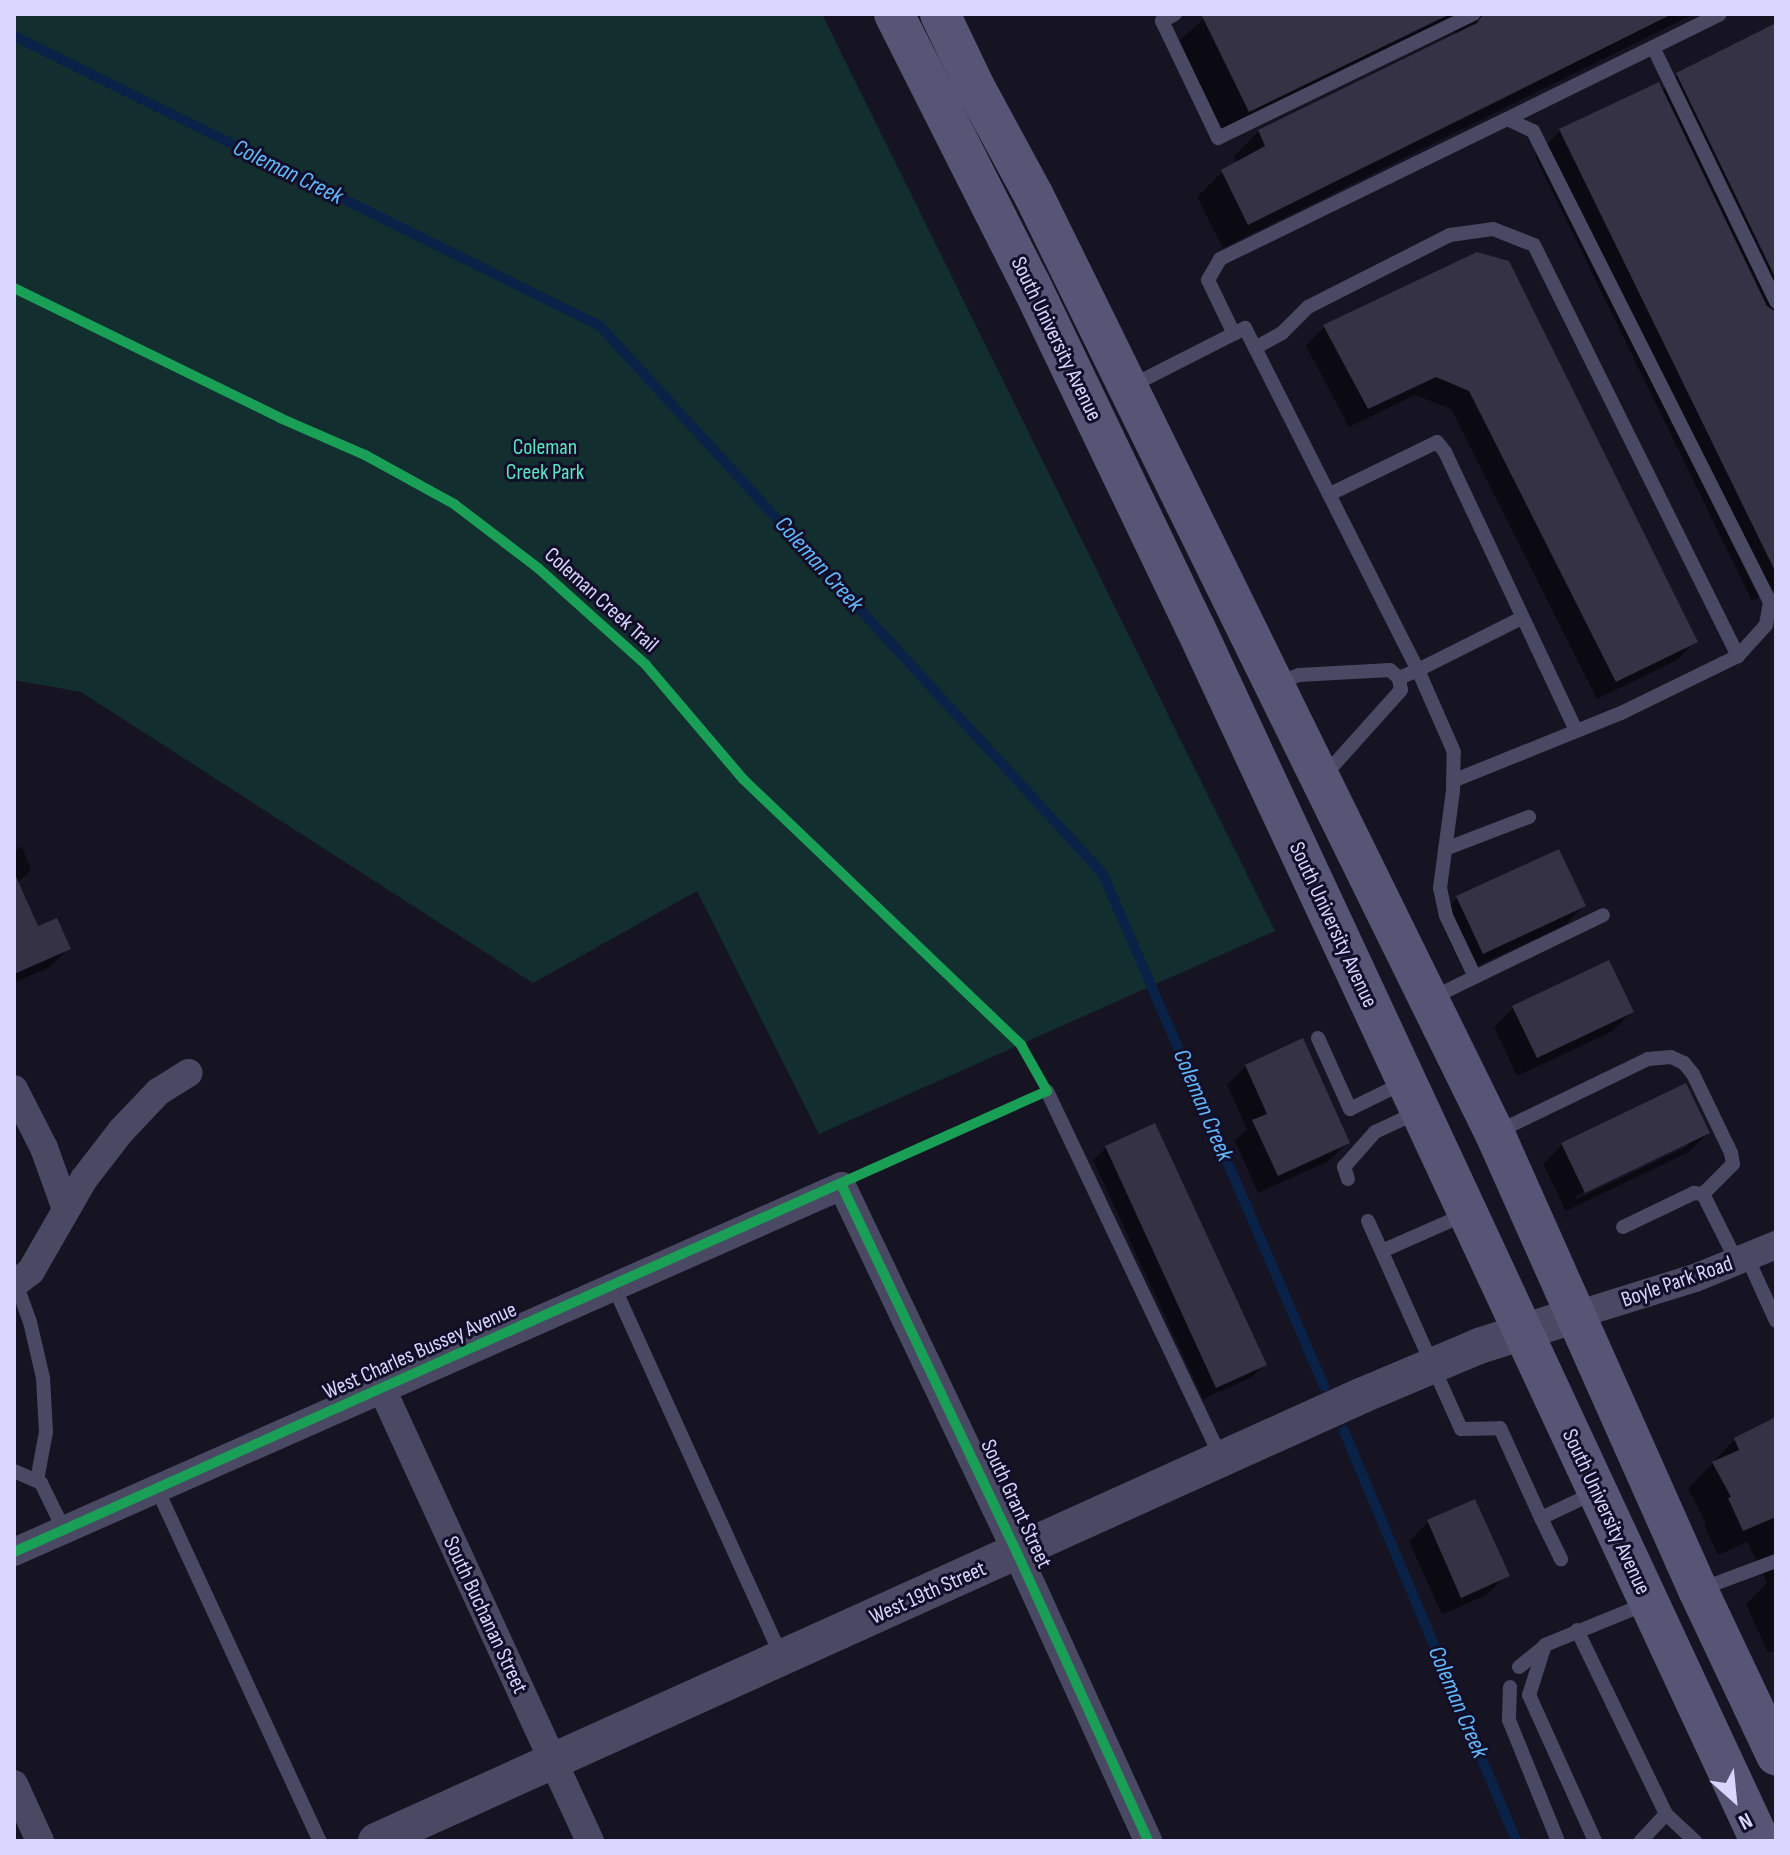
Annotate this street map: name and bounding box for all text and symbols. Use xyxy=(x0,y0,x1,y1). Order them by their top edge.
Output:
water label: Coleman Creek xyxy=(228,133,348,211)
street label: South University Avenue xyxy=(1005,253,1107,425)
park label: Coleman Creek Park xyxy=(506,434,584,486)
water label: Coleman Creek xyxy=(769,510,869,618)
street label: Coleman Creek Trail xyxy=(539,542,663,658)
street label: South University Avenue xyxy=(1283,838,1383,1012)
water label: Coleman Creek xyxy=(1167,1045,1239,1165)
street label: Boyle Park Road xyxy=(1618,1251,1736,1313)
street label: West Charles Bussey Avenue xyxy=(319,1296,521,1406)
street label: South University Avenue xyxy=(1556,1425,1656,1599)
street label: South Grant Street xyxy=(975,1435,1057,1573)
street label: South Buchanan Street xyxy=(437,1532,533,1698)
street label: West 19th Street xyxy=(866,1556,990,1630)
water label: Coleman Creek xyxy=(1422,1642,1494,1762)
north arrow xyxy=(1694,1759,1774,1839)
text: N xyxy=(1734,1806,1756,1836)

